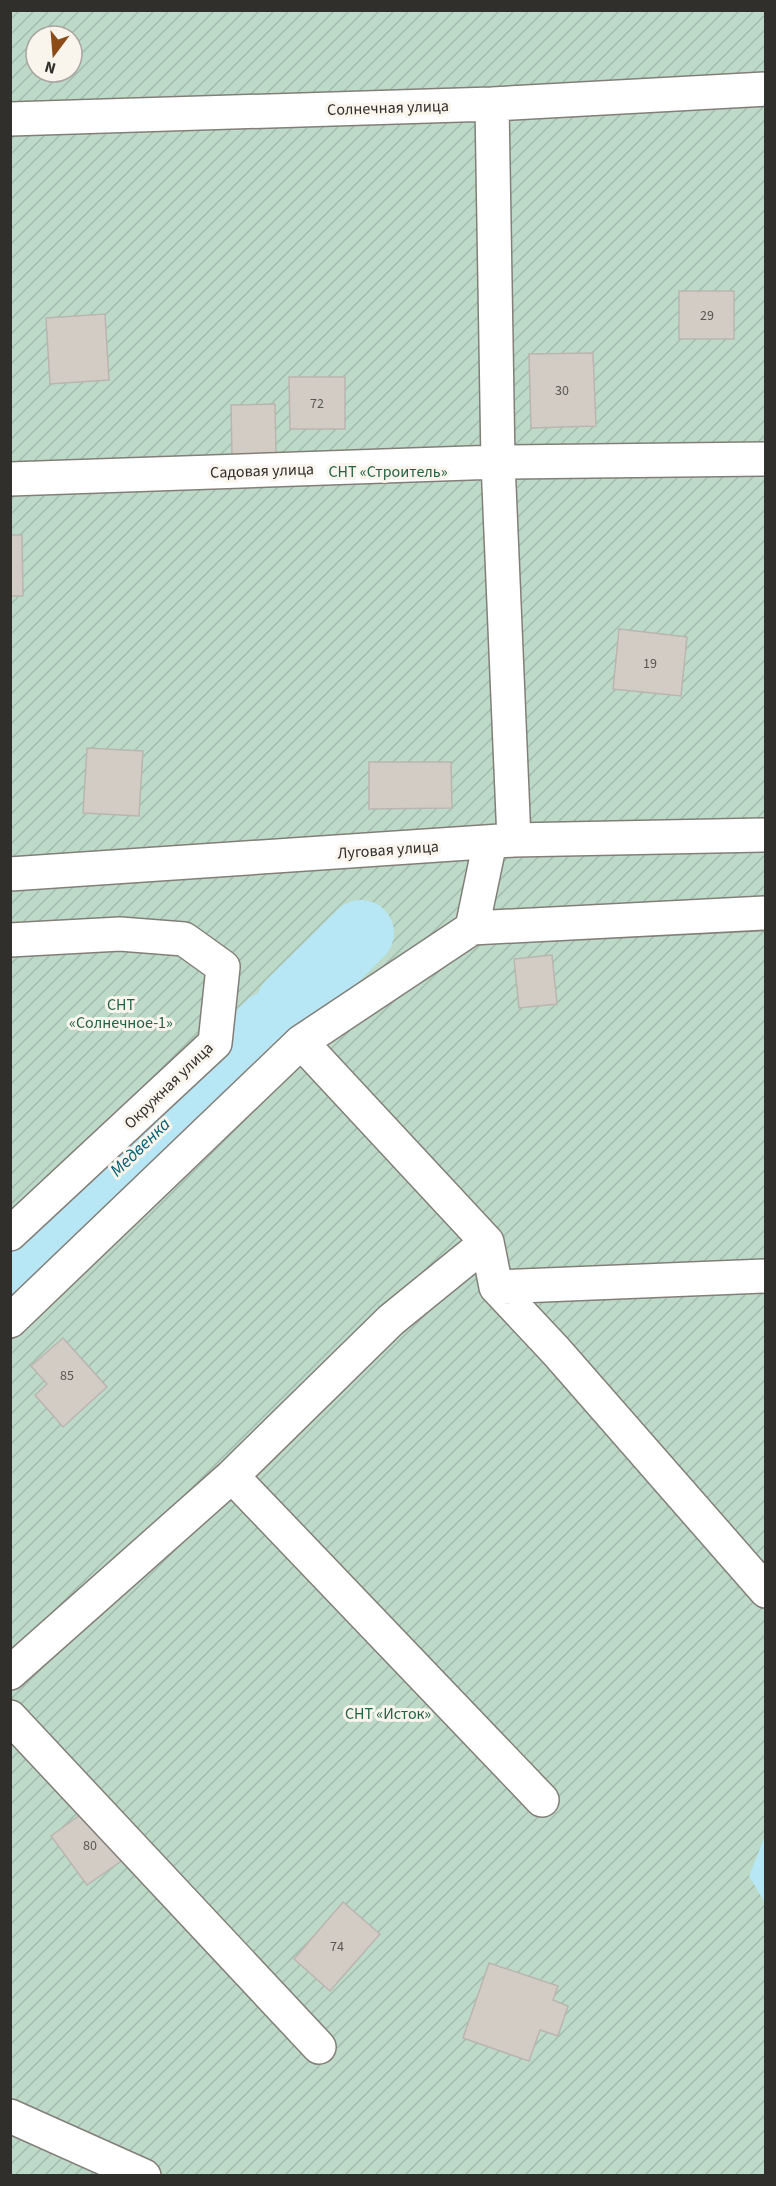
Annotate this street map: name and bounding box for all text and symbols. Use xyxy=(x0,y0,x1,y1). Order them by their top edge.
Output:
north arrow xyxy=(24,24,84,84)
text: N xyxy=(42,55,58,79)
street label: Солнечная улица xyxy=(327,95,449,121)
house number: 29 xyxy=(700,306,714,326)
house number: 30 xyxy=(555,381,569,401)
house number: 72 xyxy=(310,394,324,414)
street label: Садовая улица xyxy=(210,458,314,484)
park label: СНТ «Строитель» xyxy=(328,461,448,483)
house number: 19 xyxy=(643,654,657,674)
street label: Луговая улица xyxy=(337,835,440,865)
park label: СНТ «Солнечное-1» xyxy=(69,994,173,1034)
street label: Окружная улица xyxy=(119,1037,218,1134)
water label: Медвенка xyxy=(105,1112,176,1183)
house number: 85 xyxy=(60,1366,74,1386)
park label: СНТ «Исток» xyxy=(345,1703,431,1725)
house number: 80 xyxy=(83,1836,97,1856)
house number: 74 xyxy=(330,1937,344,1957)

